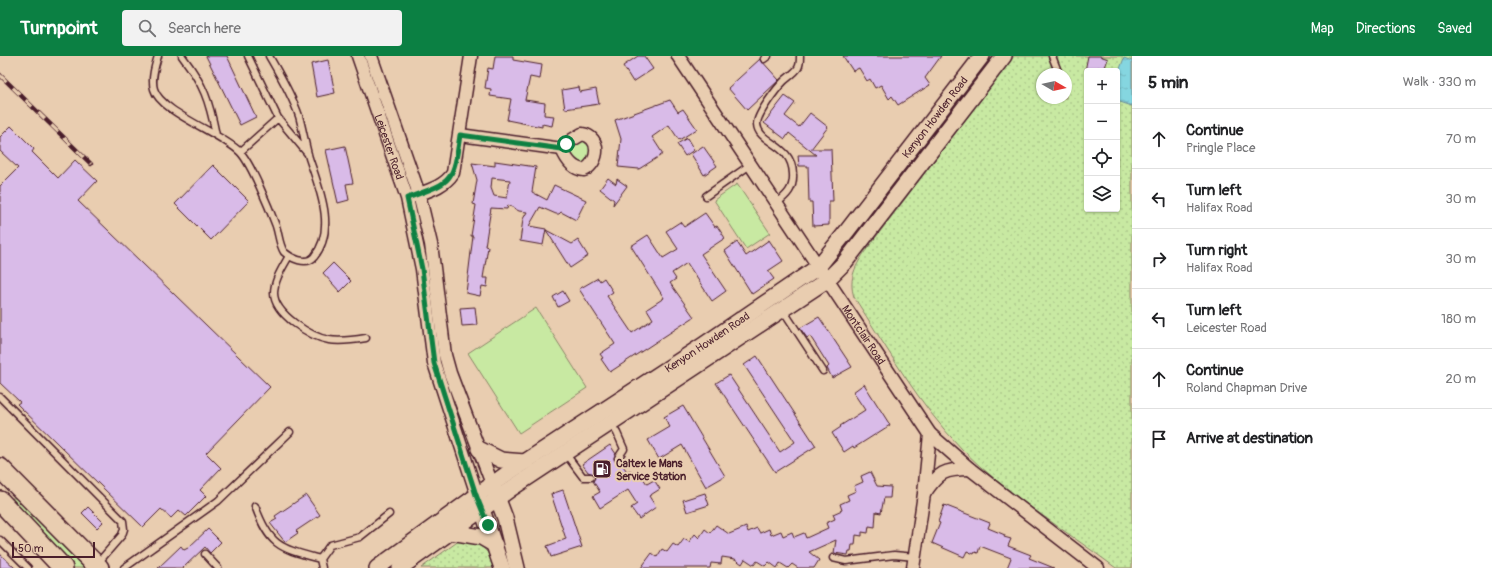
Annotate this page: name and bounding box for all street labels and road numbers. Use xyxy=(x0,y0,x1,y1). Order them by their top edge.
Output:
street label: Kenyon Howden Road xyxy=(900,74,971,161)
street label: Leicester Road xyxy=(372,112,406,181)
street label: Montclair Road xyxy=(839,303,888,367)
street label: Kenyon Howden Road xyxy=(662,310,752,376)

